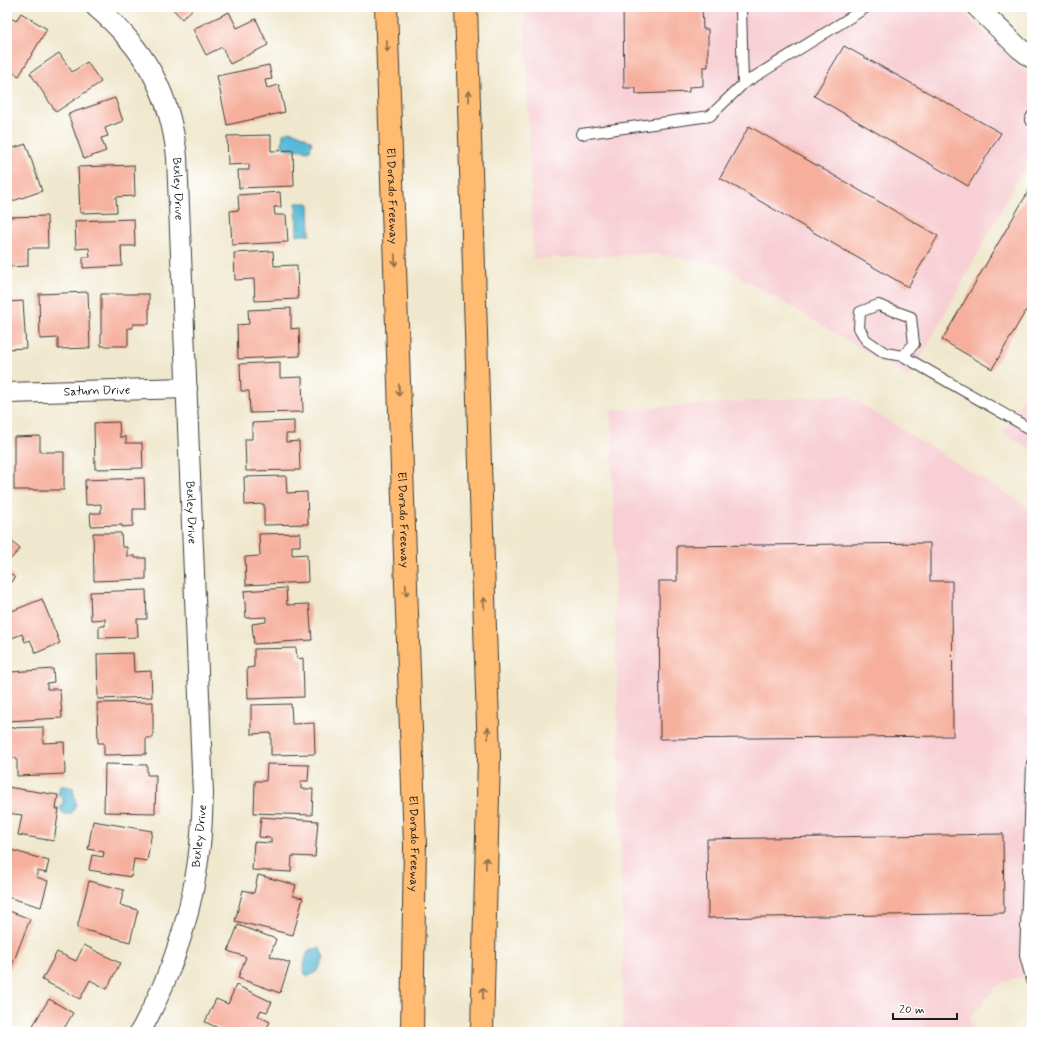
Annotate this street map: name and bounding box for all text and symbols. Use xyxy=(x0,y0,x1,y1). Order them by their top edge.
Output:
one-way arrow xyxy=(383,39,391,52)
one-way arrow xyxy=(465,90,472,103)
street label: El Dorado Freeway xyxy=(382,147,401,244)
street label: Bexley Drive xyxy=(168,157,187,221)
one-way arrow xyxy=(391,253,399,266)
street label: Saturn Drive xyxy=(64,383,130,400)
one-way arrow xyxy=(396,383,403,396)
street label: El Dorado Freeway xyxy=(393,471,412,568)
street label: Bexley Drive xyxy=(181,481,200,544)
one-way arrow xyxy=(403,583,410,596)
one-way arrow xyxy=(480,597,488,610)
one-way arrow xyxy=(484,727,492,740)
street label: El Dorado Freeway xyxy=(404,795,422,892)
street label: Bexley Drive xyxy=(189,804,211,868)
one-way arrow xyxy=(483,857,490,870)
one-way arrow xyxy=(479,987,487,1000)
scale bar xyxy=(893,995,957,1021)
text: 20 m xyxy=(899,1002,925,1018)

